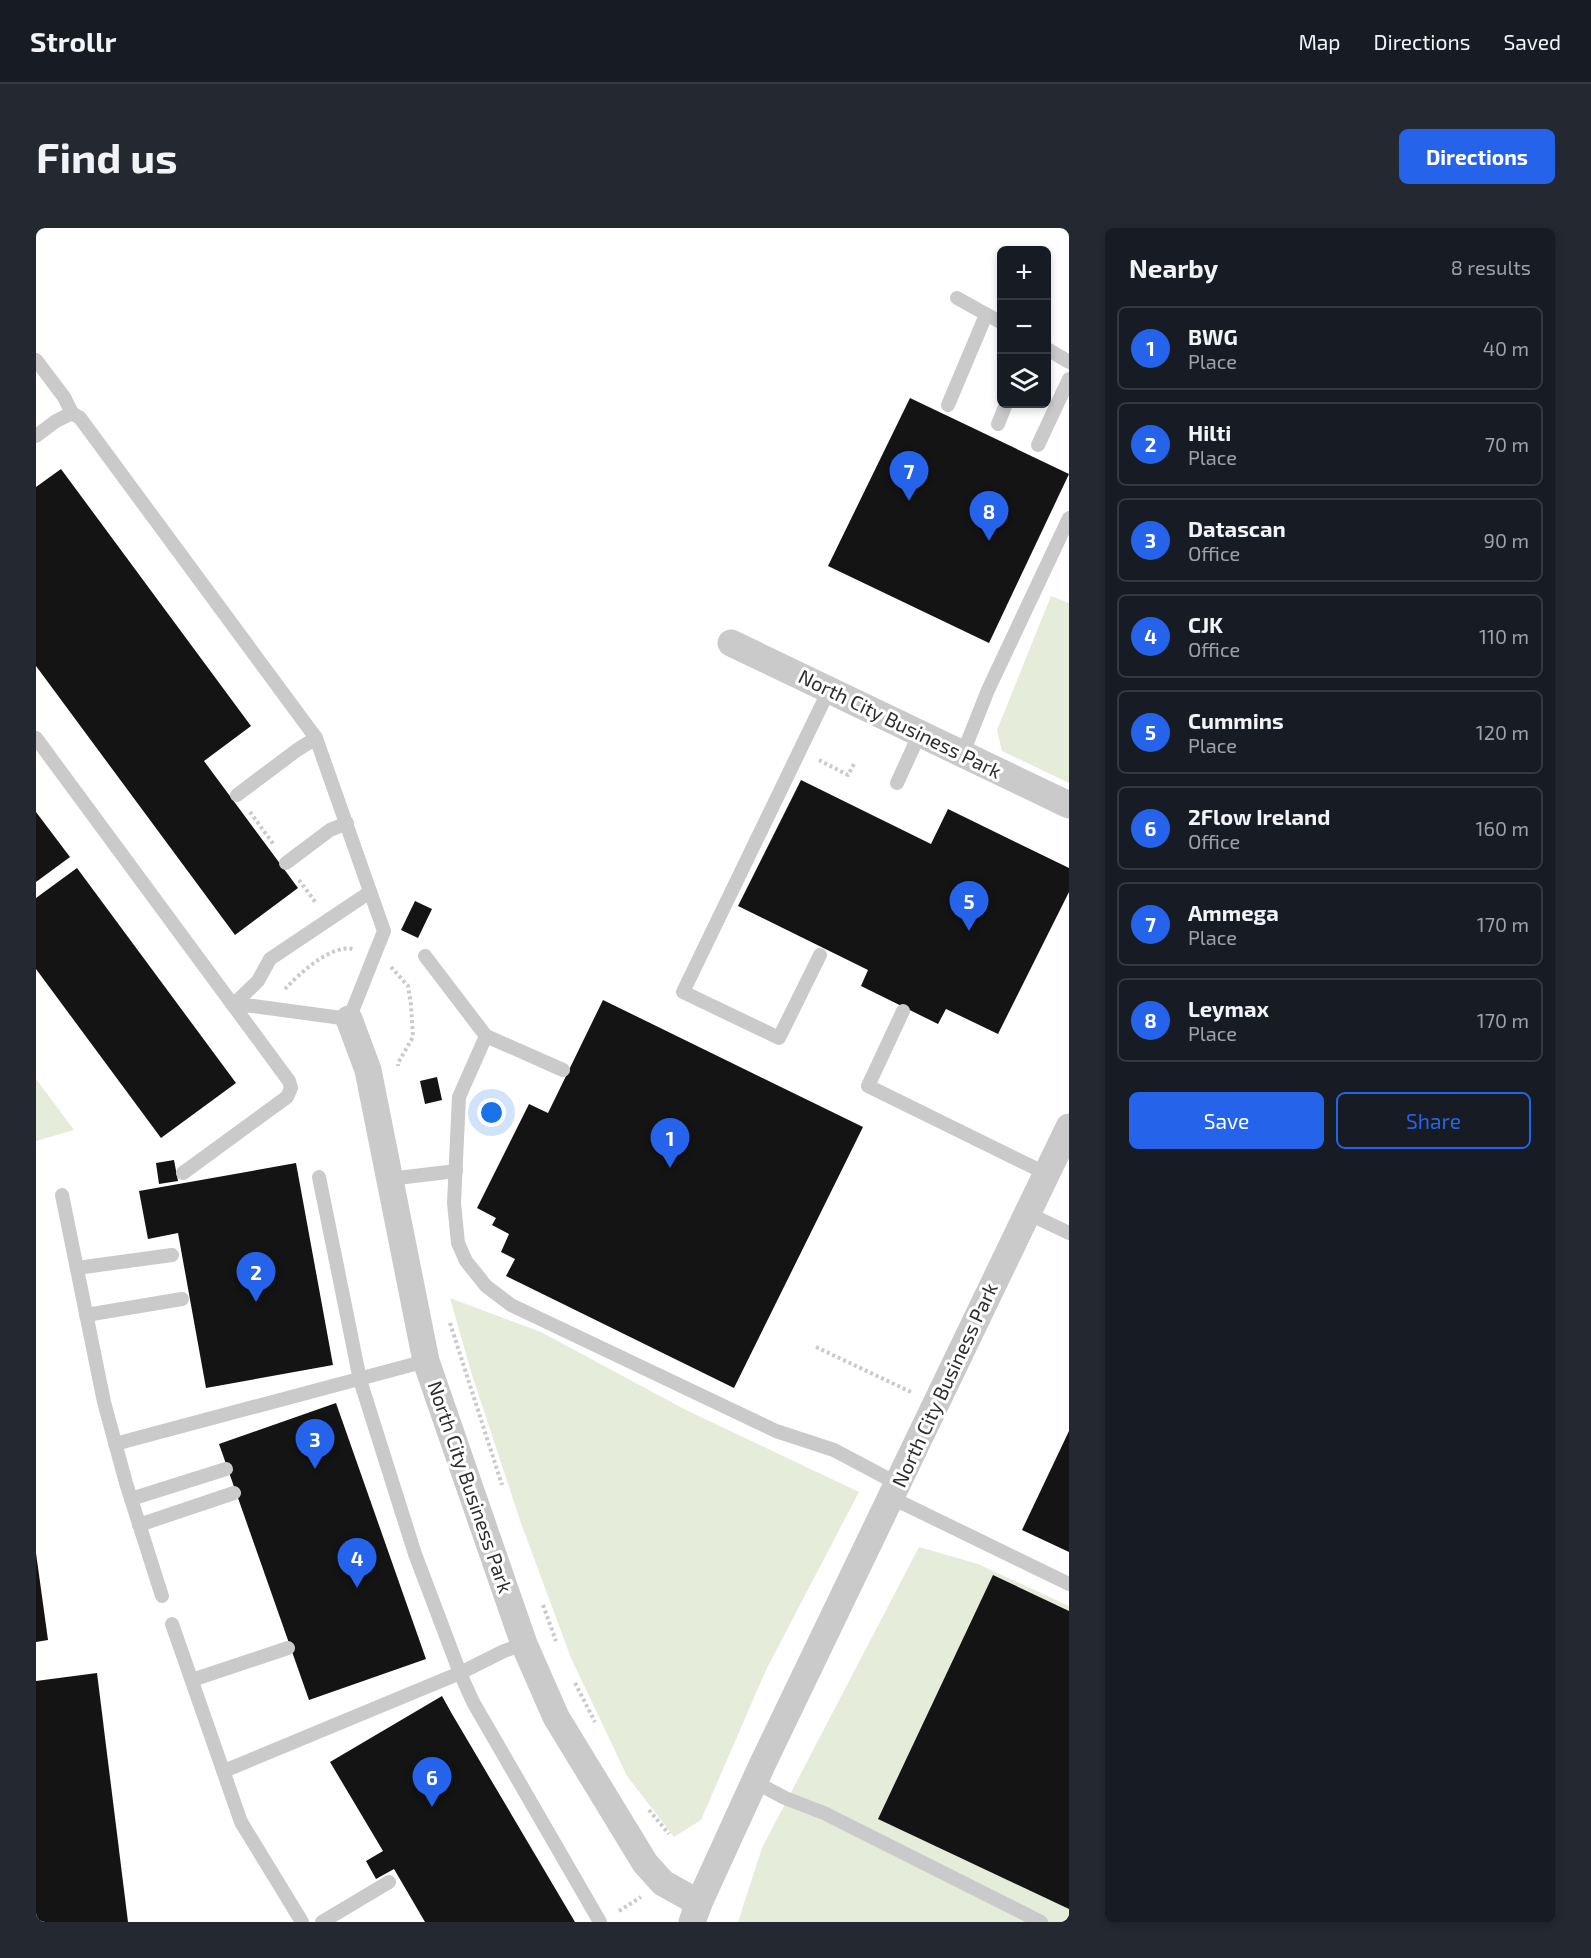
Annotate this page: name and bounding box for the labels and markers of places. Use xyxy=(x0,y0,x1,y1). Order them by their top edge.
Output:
pin: 7 xyxy=(890,452,928,501)
pin: 8 xyxy=(970,492,1008,541)
pin: 5 xyxy=(950,882,988,931)
pin: 1 xyxy=(650,1118,690,1168)
pin: 2 xyxy=(236,1252,276,1302)
pin: 3 xyxy=(296,1420,334,1469)
pin: 4 xyxy=(338,1538,376,1588)
pin: 6 xyxy=(412,1758,452,1807)

